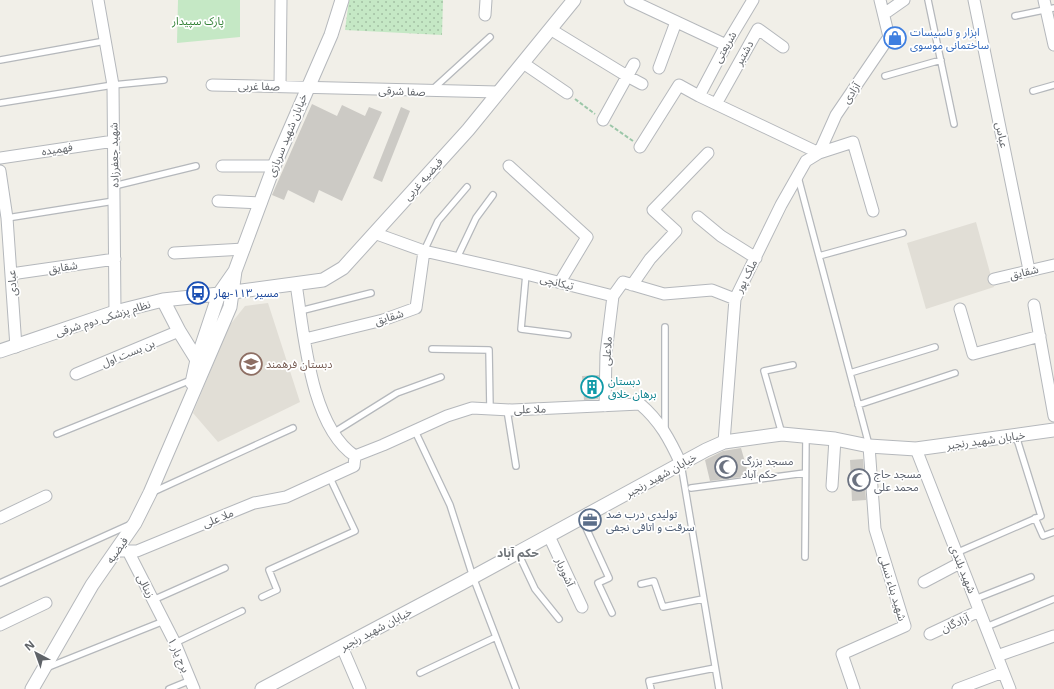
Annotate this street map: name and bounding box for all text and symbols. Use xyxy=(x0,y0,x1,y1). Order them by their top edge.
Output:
park label: پارک سپیدار xyxy=(171,13,224,29)
place label: ابزار و تاسیسات ساختمانی موسوی xyxy=(910,24,989,52)
shop icon: ابزار و تاسیسات ساختمانی موسوی xyxy=(882,25,908,51)
street label: شریعتی xyxy=(710,28,740,65)
street label: دشتبر xyxy=(730,38,756,69)
street label: صفا غربی xyxy=(238,78,280,93)
street label: آزادی xyxy=(838,79,864,106)
street label: صفا شرقی xyxy=(378,82,426,99)
street label: خیابان شهید سربازی xyxy=(263,90,310,179)
street label: عباس xyxy=(993,121,1012,149)
street label: شهید جعفرزاده xyxy=(105,122,122,188)
street label: فهمیده xyxy=(40,139,74,158)
street label: فیضیه غربی xyxy=(400,154,446,203)
street label: شقایق xyxy=(47,257,79,276)
street label: ملک پور xyxy=(730,257,761,296)
street label: شقایق xyxy=(1008,261,1040,282)
street label: عبادی xyxy=(3,269,20,297)
street label: تیکانچی xyxy=(538,270,576,294)
bus stop icon: مسیر ۱۱۳-بهار xyxy=(185,280,211,306)
place label: مسیر ۱۱۳-بهار xyxy=(213,285,279,300)
street label: نظام پزشکی دوم شرقی xyxy=(53,296,153,340)
street label: شقایق xyxy=(373,305,405,328)
street label: بن بست اول xyxy=(99,335,157,370)
street label: ملاعلی xyxy=(598,336,615,366)
school or university icon: دبستان فرهمند xyxy=(238,351,264,377)
place label: دبستان فرهمند xyxy=(266,356,332,371)
place label: دبستان برهان خلاق xyxy=(608,373,656,401)
building icon: دبستان برهان خلاق xyxy=(579,374,605,400)
street label: ملا علی xyxy=(514,400,547,417)
street label: خیابان شهید رنجبر xyxy=(945,426,1027,453)
street label: خیابان شهید رنجبر xyxy=(622,449,699,501)
place label: مسجد بزرگ حکم آباد xyxy=(742,453,794,483)
mosque icon: مسجد بزرگ حکم آباد xyxy=(713,454,739,480)
place label: مسجد حاج محمد علی xyxy=(874,466,922,494)
mosque icon: مسجد حاج محمد علی xyxy=(846,467,872,493)
street label: ملا علی xyxy=(200,504,236,531)
place label: تولیدی درب ضد سرقت و اتاقی نجفی xyxy=(606,506,695,534)
office icon: تولیدی درب ضد سرقت و اتاقی نجفی xyxy=(577,507,603,533)
street label: فیضیه xyxy=(102,534,131,566)
street label: شهید بلندی xyxy=(947,542,980,596)
district label: حکم آباد xyxy=(497,544,539,562)
street label: شهید بناء نسلی xyxy=(876,553,911,623)
street label: آشوربار xyxy=(552,554,579,589)
street label: زینالی xyxy=(134,571,159,600)
street label: خیابان شهید رنجبر xyxy=(336,603,415,654)
street label: آزادگان xyxy=(938,609,972,636)
north arrow xyxy=(16,633,56,673)
street label: برج یار ۱ xyxy=(164,635,194,675)
text: N xyxy=(21,636,37,654)

